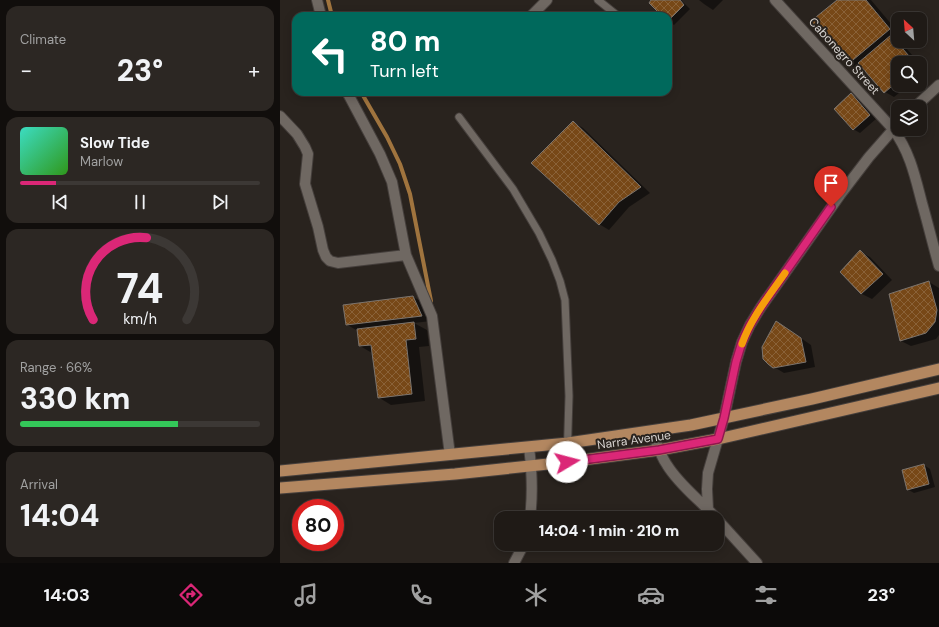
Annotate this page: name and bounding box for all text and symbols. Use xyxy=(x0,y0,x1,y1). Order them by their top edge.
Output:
north arrow xyxy=(891,12,927,48)
map controls xyxy=(891,12,927,136)
street label: Cabonegro Street xyxy=(805,14,883,98)
text: 80 m xyxy=(370,23,440,60)
icon: left xyxy=(304,28,356,80)
text: Climate xyxy=(20,31,66,48)
text: 23° xyxy=(117,51,163,90)
text: − xyxy=(20,56,32,85)
text: + xyxy=(248,56,260,85)
button: search xyxy=(891,56,927,92)
text: Turn left xyxy=(370,59,439,83)
button: layers xyxy=(891,100,927,136)
text: Slow Tide xyxy=(80,133,150,153)
text: Marlow xyxy=(80,153,123,170)
pin xyxy=(814,166,848,207)
icon: arrive xyxy=(820,172,842,194)
icon: previous xyxy=(49,191,71,213)
icon: pause xyxy=(129,191,151,213)
icon: next xyxy=(209,191,231,213)
text: 74 xyxy=(116,261,164,315)
text: km/h xyxy=(123,309,157,327)
text: Range · 66% xyxy=(20,359,92,376)
text: 330 km xyxy=(20,379,130,418)
street label: Narra Avenue xyxy=(596,427,672,453)
position arrow xyxy=(546,441,588,483)
text: Arrival xyxy=(20,476,58,493)
text: 14:04 xyxy=(20,496,99,535)
speed limit sign: 80 xyxy=(292,499,344,551)
text: 14:04 · 1 min · 210 m xyxy=(539,521,679,541)
icon: directions xyxy=(177,581,205,609)
icon: music xyxy=(292,581,320,609)
icon: phone xyxy=(407,581,435,609)
icon: climate xyxy=(522,581,550,609)
icon: car xyxy=(637,581,665,609)
icon: filters xyxy=(752,581,780,609)
text: 14:03 xyxy=(44,583,90,607)
text: 23° xyxy=(868,583,895,607)

